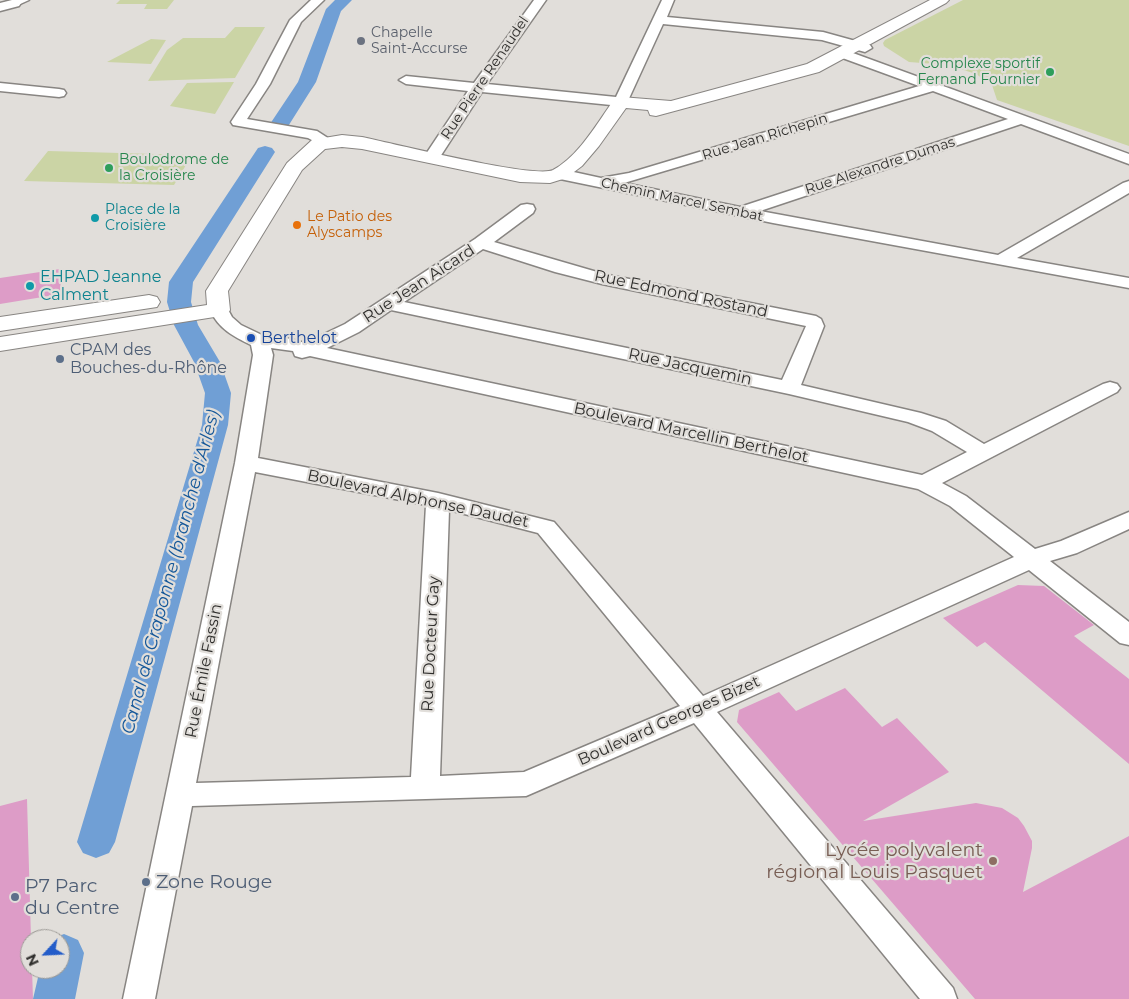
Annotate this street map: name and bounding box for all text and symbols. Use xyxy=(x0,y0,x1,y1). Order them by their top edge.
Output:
street label: Rue Pierre Renaudel xyxy=(438,13,532,143)
place label: Chapelle Saint-Accurse xyxy=(371,25,468,58)
marker: Chapelle Saint-Accurse xyxy=(355,35,367,47)
place label: Complexe sportif Fernand Fournier xyxy=(917,56,1040,88)
marker: Complexe sportif Fernand Fournier xyxy=(1044,66,1056,78)
street label: Rue Jean Richepin xyxy=(700,110,830,164)
street label: Rue Alexandre Dumas xyxy=(803,134,957,198)
place label: Boulodrome de la Croisière xyxy=(119,152,229,184)
marker: Boulodrome de la Croisière xyxy=(103,162,115,174)
street label: Chemin Marcel Sembat xyxy=(599,175,765,225)
place label: Place de la Croisière xyxy=(105,202,181,234)
place label: Le Patio des Alyscamps xyxy=(307,209,392,242)
marker: Place de la Croisière xyxy=(89,212,101,224)
marker: Le Patio des Alyscamps xyxy=(291,219,303,231)
street label: Rue Jean Aicard xyxy=(360,241,478,327)
street label: Rue Edmond Rostand xyxy=(592,266,770,322)
place label: EHPAD Jeanne Calment xyxy=(40,267,162,305)
marker: EHPAD Jeanne Calment xyxy=(24,280,36,292)
place label: Berthelot xyxy=(261,328,337,348)
marker: Berthelot xyxy=(245,332,257,344)
place label: CPAM des Bouches-du-Rhône xyxy=(70,340,227,378)
street label: Rue Jacquemin xyxy=(626,345,754,389)
marker: CPAM des Bouches-du-Rhône xyxy=(54,353,66,365)
street label: Boulevard Marcellin Berthelot xyxy=(572,399,810,467)
water label: Canal de Craponne (branche d'Arles) xyxy=(117,408,225,736)
street label: Boulevard Alphonse Daudet xyxy=(305,466,531,532)
street label: Rue Docteur Gay xyxy=(418,576,444,712)
street label: Rue Émile Fassin xyxy=(182,602,226,740)
street label: Boulevard Georges Bizet xyxy=(575,672,763,770)
place label: Lycée polyvalent régional Louis Pasquet xyxy=(766,839,983,883)
marker: Lycée polyvalent régional Louis Pasquet xyxy=(987,855,999,867)
place label: Zone Rouge xyxy=(156,871,272,893)
place label: P7 Parc du Centre xyxy=(25,875,120,919)
marker: Zone Rouge xyxy=(140,876,152,888)
marker: P7 Parc du Centre xyxy=(9,891,21,903)
north arrow xyxy=(20,929,70,979)
text: N xyxy=(22,951,43,969)

